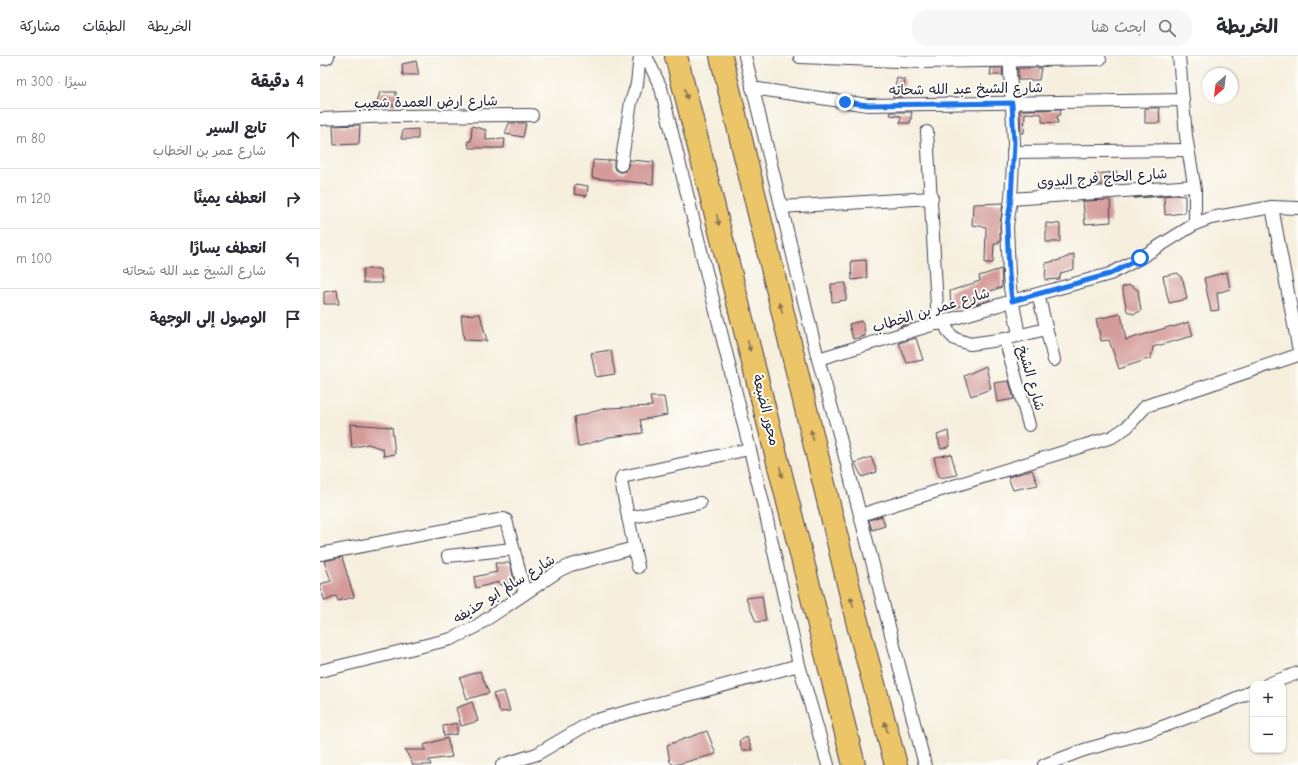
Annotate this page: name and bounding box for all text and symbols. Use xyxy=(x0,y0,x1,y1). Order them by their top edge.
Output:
search box xyxy=(912,10,1192,46)
text: الخريطة xyxy=(1216,16,1278,38)
icon: search xyxy=(1156,17,1178,39)
text: مشاركة xyxy=(20,18,60,35)
text: الطبقات xyxy=(82,18,126,35)
text: الخريطة xyxy=(148,18,191,35)
text: ابحث هنا xyxy=(1091,18,1146,36)
north arrow xyxy=(1202,68,1238,104)
text: 4 دقيقة xyxy=(251,72,304,91)
text: سيرًا · 300 m xyxy=(16,74,87,89)
street label: شارع الشيخ عبد الله شحاته xyxy=(889,79,1043,100)
one-way arrow xyxy=(683,88,689,100)
street label: شارع ارض العمدة شعيب xyxy=(354,92,498,113)
route end xyxy=(836,93,854,111)
text: تابع السير xyxy=(207,119,266,137)
icon: ahead xyxy=(282,128,304,150)
text: 80 m xyxy=(16,131,46,146)
text: شارع عمر بن الخطاب xyxy=(153,143,266,158)
street label: شارع الحاج فرج البدوى xyxy=(1036,165,1168,192)
icon: right xyxy=(282,188,304,210)
text: انعطف يمينًا xyxy=(194,189,266,207)
text: 120 m xyxy=(16,191,51,206)
one-way arrow xyxy=(715,214,721,226)
text: انعطف يسارًا xyxy=(190,239,266,257)
icon: left xyxy=(282,248,304,270)
route start xyxy=(1131,249,1149,267)
text: 100 m xyxy=(16,251,52,266)
text: شارع الشيخ عبد الله شحاته xyxy=(123,263,266,278)
street label: شارع عمر بن الخطاب xyxy=(870,284,992,337)
one-way arrow xyxy=(778,302,784,314)
icon: arrive xyxy=(282,308,304,330)
text: الوصول إلى الوجهة xyxy=(150,309,266,327)
one-way arrow xyxy=(747,340,753,352)
street label: شارع الشيخ xyxy=(1013,344,1048,413)
street label: محور الضبعة xyxy=(749,373,783,447)
one-way arrow xyxy=(809,428,815,440)
one-way arrow xyxy=(778,466,784,478)
street label: شارع سالم ابو حذيفه xyxy=(450,551,559,629)
one-way arrow xyxy=(849,596,855,608)
map controls xyxy=(1250,681,1286,753)
button: + xyxy=(1250,681,1286,717)
button: − xyxy=(1250,717,1286,753)
one-way arrow xyxy=(883,721,889,733)

